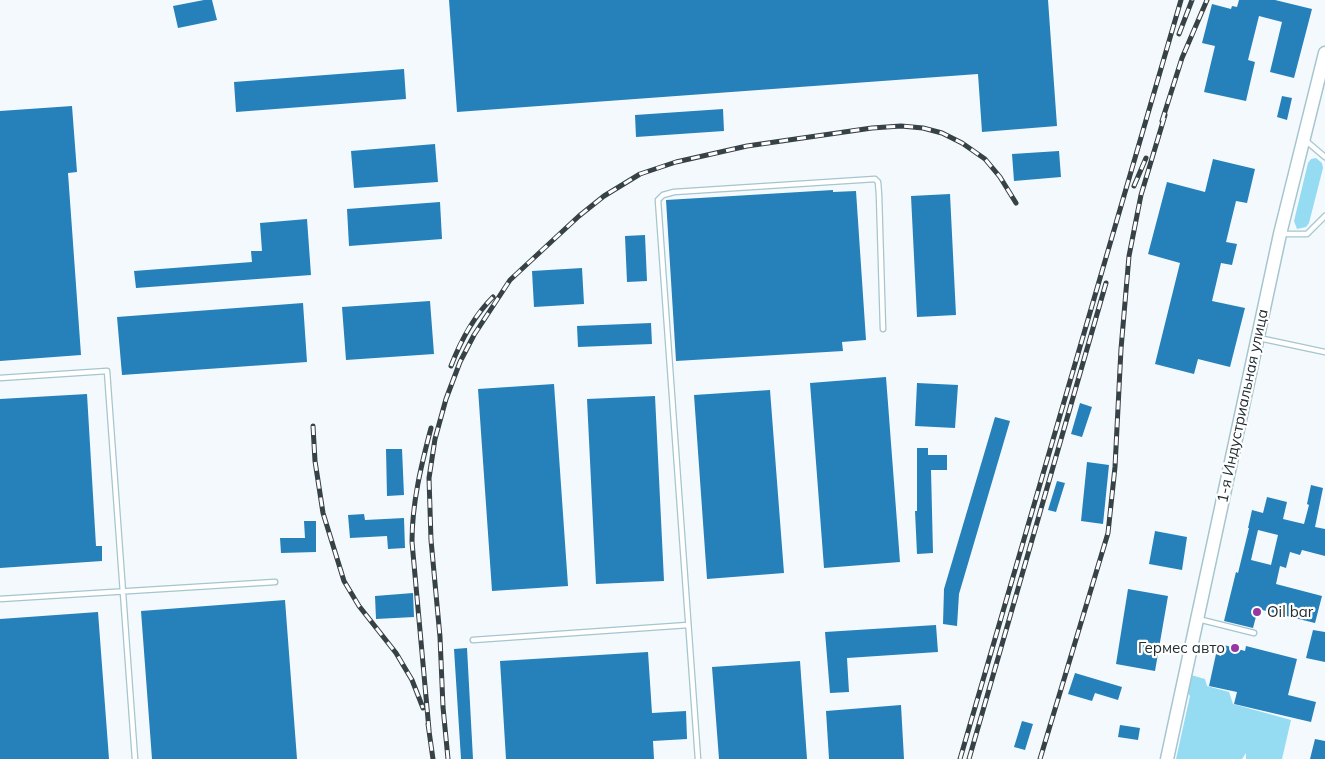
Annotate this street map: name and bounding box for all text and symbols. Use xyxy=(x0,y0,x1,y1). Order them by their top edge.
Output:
street label: 1-я Индустриальная улица xyxy=(1214,308,1272,504)
place label: Oil bar xyxy=(1267,603,1313,621)
marker: Oil bar xyxy=(1251,606,1263,618)
place label: Гермес авто xyxy=(1138,639,1225,657)
marker: Гермес авто xyxy=(1229,642,1241,654)

